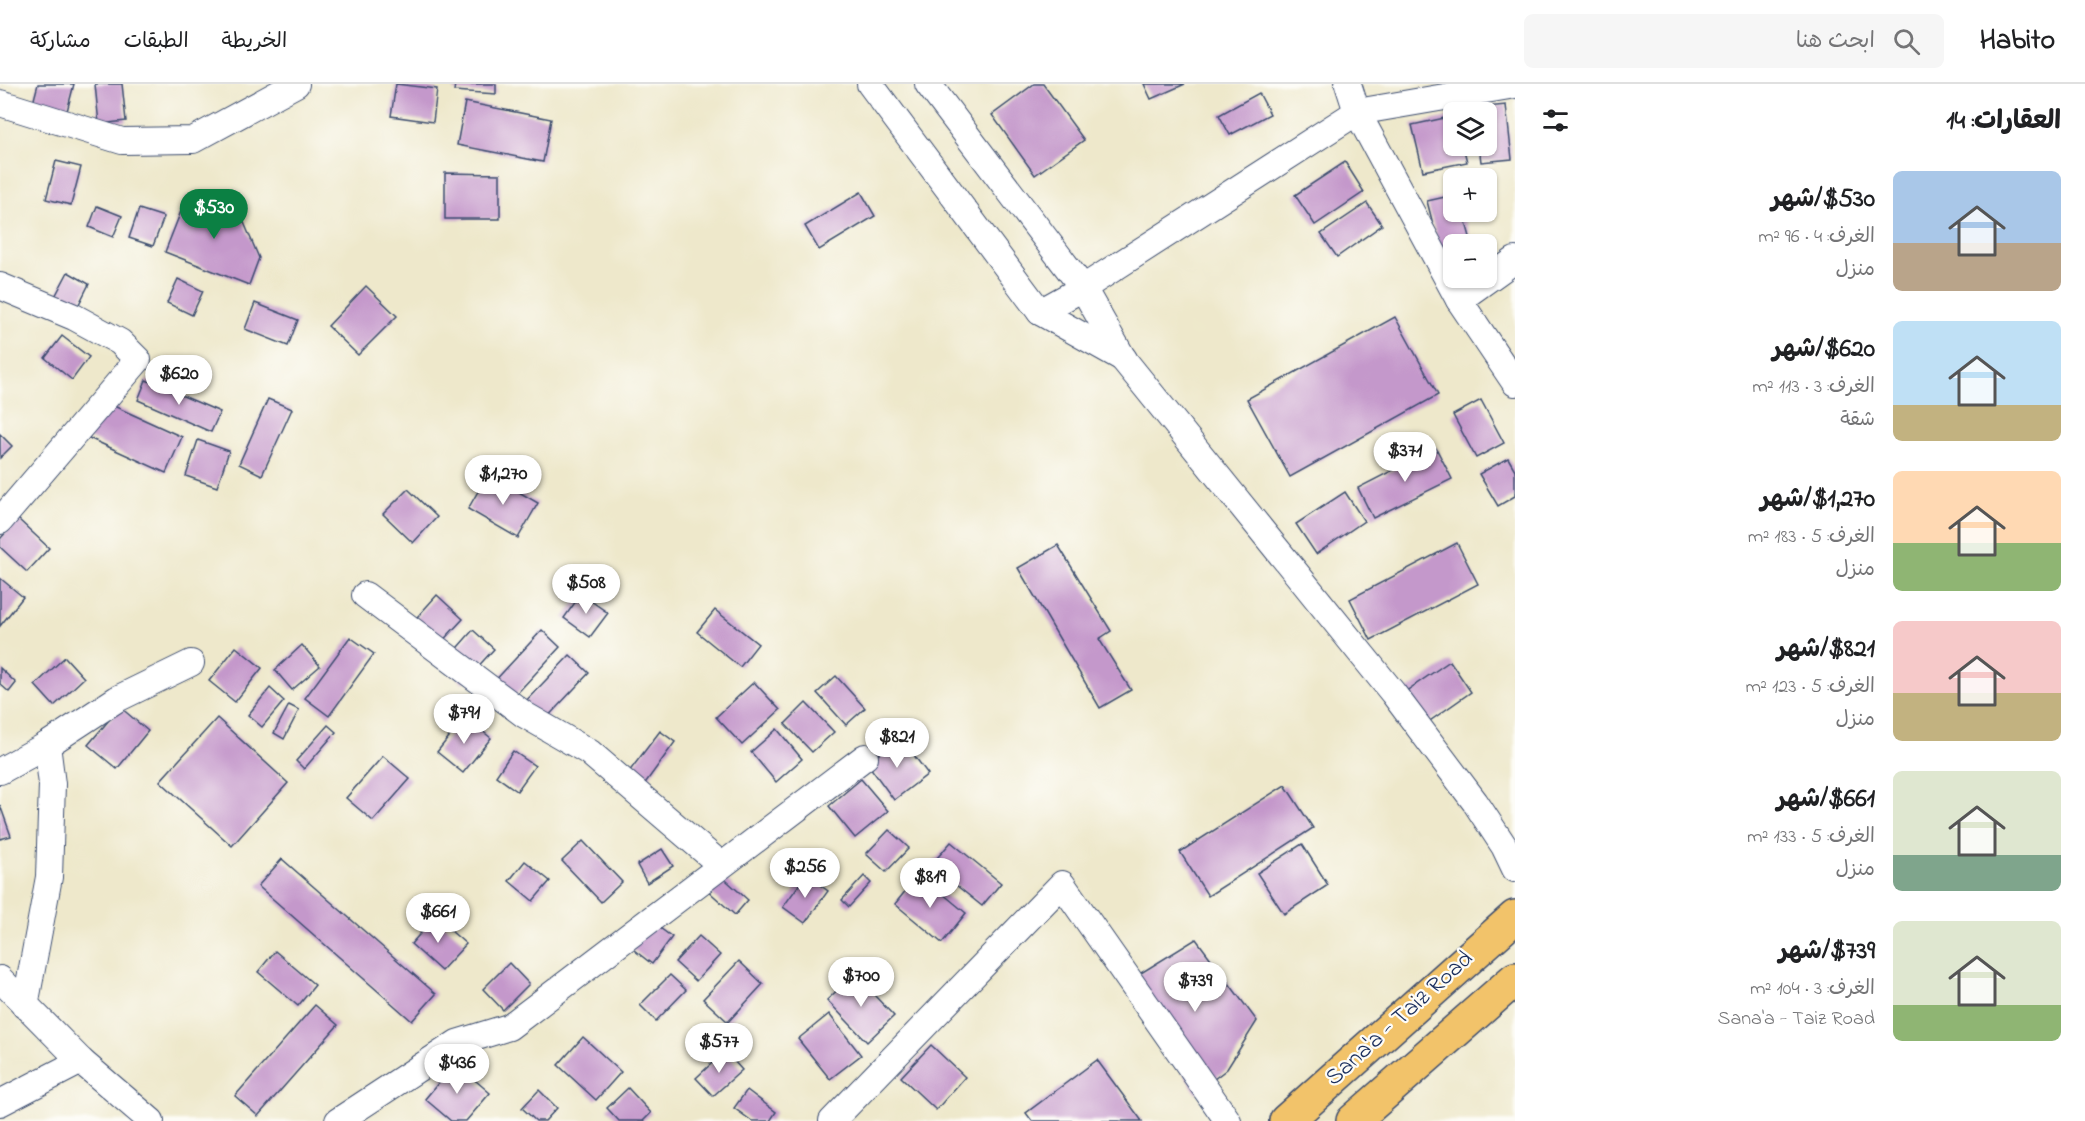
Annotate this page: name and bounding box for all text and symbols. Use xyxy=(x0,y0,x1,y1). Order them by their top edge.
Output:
search box xyxy=(1524,14,1944,68)
text: Habito xyxy=(1980,21,2055,62)
icon: search xyxy=(1890,25,1923,58)
text: ابحث هنا xyxy=(1796,26,1875,58)
text: مشاركة xyxy=(30,27,91,57)
text: الطبقات xyxy=(124,27,189,57)
text: الخريطة xyxy=(222,27,287,57)
map controls xyxy=(1443,102,1497,288)
button: layers xyxy=(1443,102,1497,156)
text: العقارات: 14 xyxy=(1946,103,2061,141)
icon: filters xyxy=(1539,104,1572,137)
button: + xyxy=(1443,168,1497,222)
text: $530/شهر xyxy=(1771,181,1875,219)
pin: $530 xyxy=(178,189,250,240)
text: $530 xyxy=(194,194,234,223)
icon: home xyxy=(1941,195,2013,267)
text: الغرف: 4 · 96 m² xyxy=(1758,223,1875,252)
button: − xyxy=(1443,234,1497,288)
text: منزل xyxy=(1836,256,1875,285)
text: $620/شهر xyxy=(1772,331,1875,369)
icon: home xyxy=(1941,345,2013,417)
pin: $620 xyxy=(143,355,215,406)
text: $620 xyxy=(159,360,199,389)
text: الغرف: 3 · 113 m² xyxy=(1752,373,1875,402)
text: شقة xyxy=(1840,406,1875,435)
pin: $371 xyxy=(1369,432,1441,483)
text: $371 xyxy=(1388,437,1422,466)
pin: $1,270 xyxy=(454,455,552,506)
text: $1,270 xyxy=(479,460,527,489)
text: $1,270/شهر xyxy=(1760,481,1875,519)
icon: home xyxy=(1941,495,2013,567)
text: الغرف: 5 · 183 m² xyxy=(1748,523,1875,552)
text: منزل xyxy=(1836,556,1875,585)
pin: $508 xyxy=(550,564,622,615)
text: $508 xyxy=(566,569,606,598)
text: $821/شهر xyxy=(1777,631,1875,669)
icon: home xyxy=(1941,645,2013,717)
text: الغرف: 5 · 123 m² xyxy=(1745,673,1875,702)
pin: $791 xyxy=(428,694,500,745)
text: $791 xyxy=(448,699,480,728)
text: منزل xyxy=(1836,706,1875,735)
pin: $821 xyxy=(861,718,933,769)
text: $821 xyxy=(879,723,915,752)
text: $661/شهر xyxy=(1777,781,1875,819)
icon: home xyxy=(1941,795,2013,867)
text: الغرف: 5 · 133 m² xyxy=(1747,823,1875,852)
pin: $256 xyxy=(769,848,841,899)
text: $256 xyxy=(784,853,826,882)
text: منزل xyxy=(1836,856,1875,885)
pin: $819 xyxy=(894,858,966,909)
text: $819 xyxy=(914,863,946,892)
pin: $661 xyxy=(402,893,474,944)
text: $661 xyxy=(420,898,456,927)
text: $739/شهر xyxy=(1779,933,1875,971)
street label: Sana'a - Taiz Road xyxy=(1318,942,1482,1095)
icon: home xyxy=(1941,945,2013,1017)
pin: $700 xyxy=(825,957,897,1008)
text: $700 xyxy=(842,962,880,991)
pin: $739 xyxy=(1159,962,1231,1013)
text: $739 xyxy=(1178,967,1212,996)
text: الغرف: 3 · 104 m² xyxy=(1750,975,1875,1004)
text: Sana'a - Taiz Road xyxy=(1718,1005,1875,1034)
pin: $577 xyxy=(683,1023,755,1074)
text: $577 xyxy=(699,1028,739,1057)
pin: $436 xyxy=(421,1044,493,1095)
text: $436 xyxy=(438,1049,476,1078)

